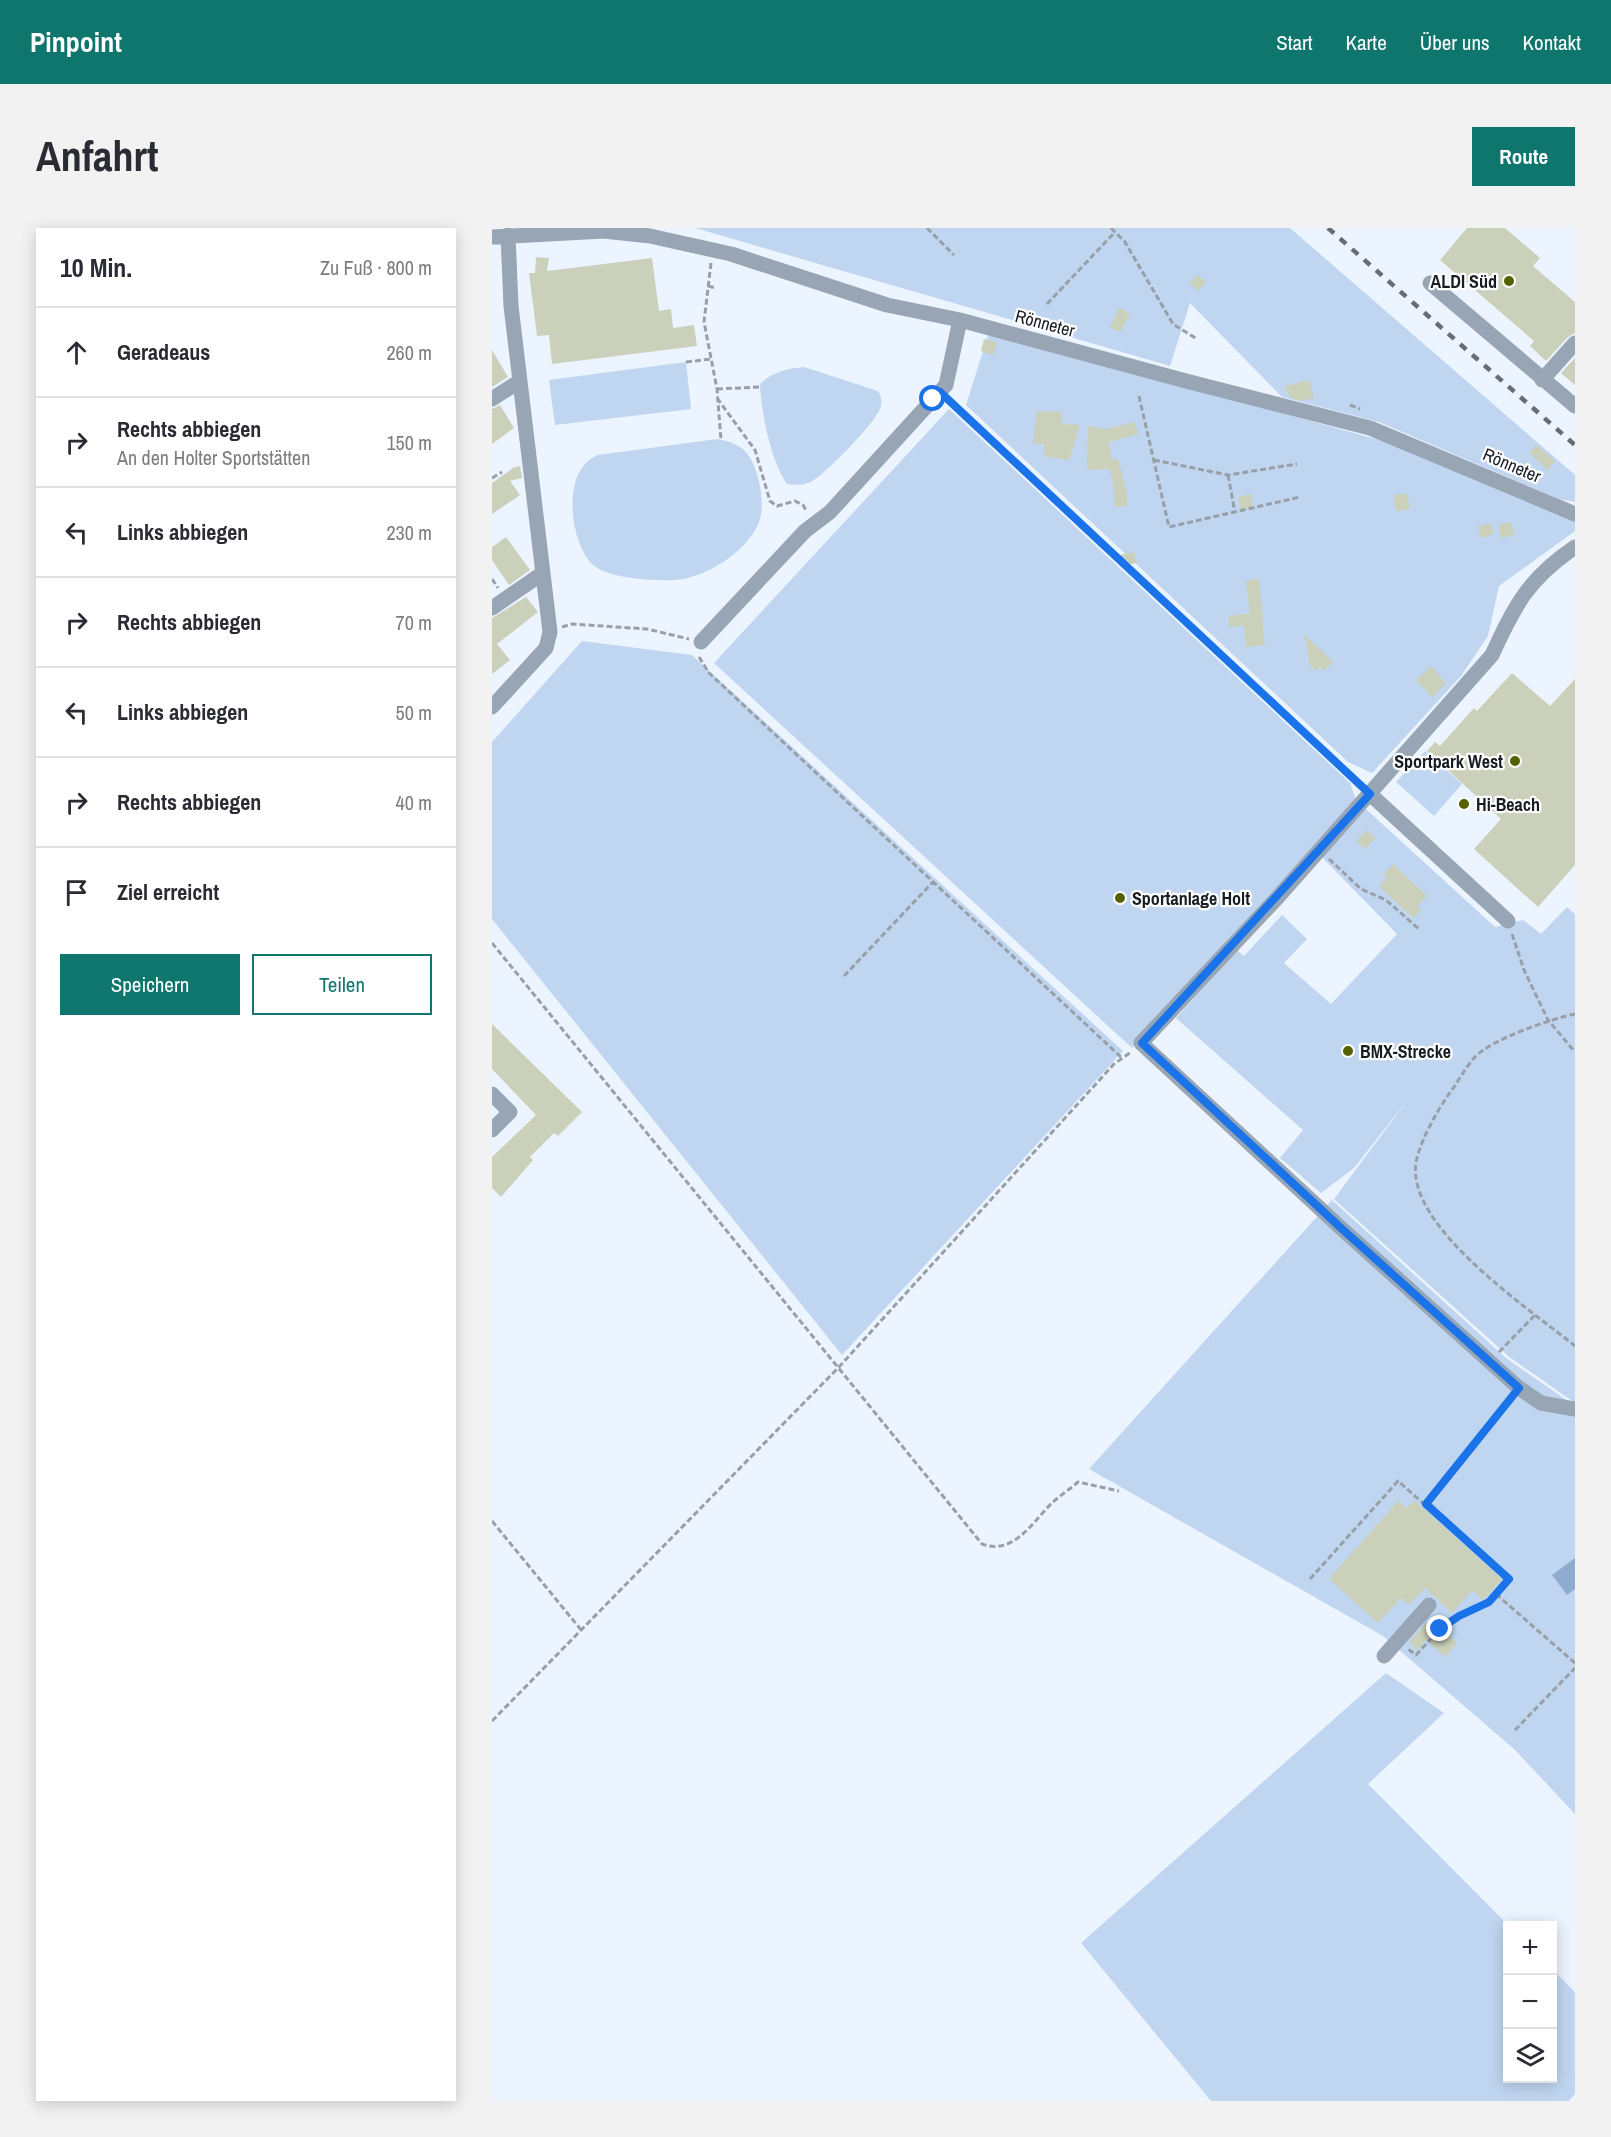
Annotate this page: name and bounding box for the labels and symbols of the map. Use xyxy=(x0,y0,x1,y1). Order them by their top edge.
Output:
place label: ALDI Süd xyxy=(1431,269,1497,294)
marker: ALDI Süd xyxy=(1502,274,1516,288)
street label: Rönneter xyxy=(1012,303,1078,343)
route start xyxy=(919,385,945,411)
street label: Rönneter xyxy=(1479,442,1545,488)
place label: Sportpark West xyxy=(1394,749,1503,774)
marker: Sportpark West xyxy=(1508,754,1522,768)
place label: Hi-Beach xyxy=(1476,792,1540,817)
marker: Hi-Beach xyxy=(1457,797,1471,811)
place label: Sportanlage Holt xyxy=(1132,886,1250,911)
marker: Sportanlage Holt xyxy=(1113,891,1127,905)
place label: BMX-Strecke xyxy=(1360,1039,1451,1064)
marker: BMX-Strecke xyxy=(1341,1044,1355,1058)
route end xyxy=(1426,1615,1452,1641)

